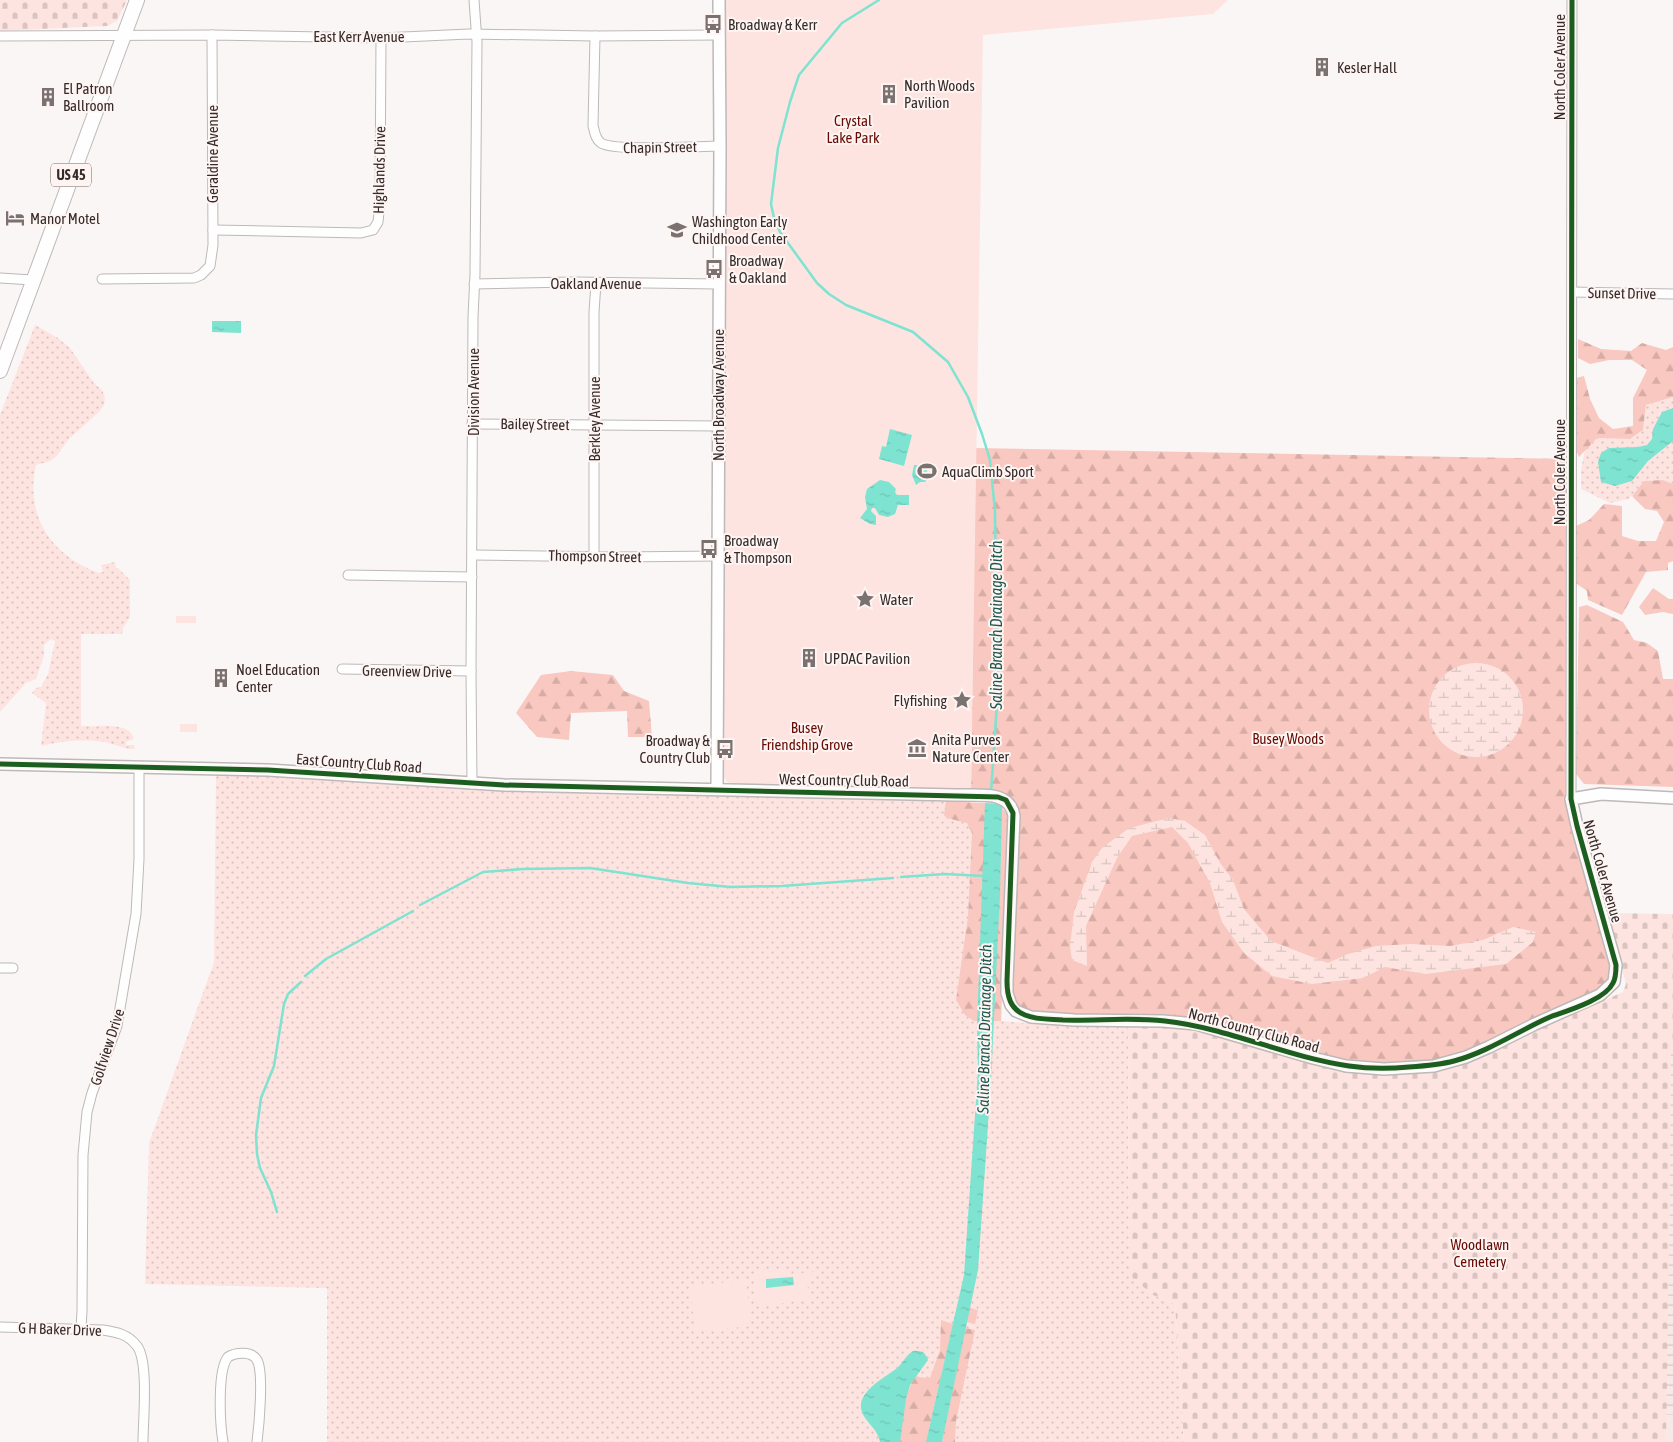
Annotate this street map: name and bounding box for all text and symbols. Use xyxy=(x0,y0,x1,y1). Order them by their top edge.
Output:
bus stop icon: Broadway & Kerr xyxy=(702,13,724,35)
street label: North Coler Avenue xyxy=(1551,14,1568,120)
place label: Broadway & Kerr xyxy=(728,16,818,33)
street label: East Kerr Avenue xyxy=(313,28,405,45)
building icon: Kesler Hall xyxy=(1311,56,1333,78)
place label: Kesler Hall xyxy=(1337,59,1397,76)
place label: North Woods Pavilion xyxy=(904,77,975,111)
place label: El Patron Ballroom xyxy=(63,80,114,114)
building icon: North Woods Pavilion xyxy=(878,83,900,105)
building icon: El Patron Ballroom xyxy=(37,86,59,108)
street label: Geraldine Avenue xyxy=(204,105,221,203)
park label: Crystal Lake Park xyxy=(827,112,880,146)
street label: Highlands Drive xyxy=(370,126,388,214)
street label: Chapin Street xyxy=(623,138,697,156)
road number: US 45 xyxy=(51,164,91,186)
hotel icon: Manor Motel xyxy=(4,207,26,229)
place label: Manor Motel xyxy=(30,210,100,227)
place label: Washington Early Childhood Center xyxy=(692,213,788,247)
school or university icon: Washington Early Childhood Center xyxy=(666,219,688,241)
place label: Broadway & Oakland xyxy=(729,252,787,286)
bus stop icon: Broadway & Oakland xyxy=(703,258,725,280)
street label: Oakland Avenue xyxy=(550,275,642,292)
street label: Sunset Drive xyxy=(1588,284,1657,302)
street label: North Broadway Avenue xyxy=(710,329,727,461)
street label: Division Avenue xyxy=(465,348,482,436)
street label: Berkley Avenue xyxy=(586,376,603,462)
street label: Bailey Street xyxy=(500,415,570,433)
street label: North Coler Avenue xyxy=(1551,419,1568,525)
sports icon: AquaClimb Sport xyxy=(916,460,938,482)
place label: AquaClimb Sport xyxy=(942,463,1034,480)
place label: Broadway & Thompson xyxy=(724,532,792,566)
bus stop icon: Broadway & Thompson xyxy=(698,538,720,560)
water label: Saline Branch Drainage Ditch xyxy=(987,540,1006,711)
street label: Thompson Street xyxy=(548,547,642,565)
place icon: Water xyxy=(854,588,876,610)
place label: Water xyxy=(880,591,913,608)
building icon: UPDAC Pavilion xyxy=(798,647,820,669)
place label: UPDAC Pavilion xyxy=(824,650,910,667)
place label: Noel Education Center xyxy=(236,661,320,695)
street label: Greenview Drive xyxy=(362,662,452,680)
building icon: Noel Education Center xyxy=(210,667,232,689)
place icon: Flyfishing xyxy=(951,689,973,711)
place label: Flyfishing xyxy=(894,692,948,709)
park label: Busey Friendship Grove xyxy=(761,719,853,753)
park label: Busey Woods xyxy=(1252,730,1324,747)
place label: Anita Purves Nature Center xyxy=(932,731,1009,765)
place label: Broadway & Country Club xyxy=(640,732,710,766)
museum icon: Anita Purves Nature Center xyxy=(906,737,928,759)
bus stop icon: Broadway & Country Club xyxy=(714,738,736,760)
street label: East Country Club Road xyxy=(296,750,422,776)
street label: West Country Club Road xyxy=(779,770,909,790)
street label: North Coler Avenue xyxy=(1580,818,1626,925)
water label: Saline Branch Drainage Ditch xyxy=(974,944,995,1115)
street label: North Country Club Road xyxy=(1187,1004,1321,1056)
street label: Golfview Drive xyxy=(87,1006,127,1087)
park label: Woodlawn Cemetery xyxy=(1451,1236,1509,1270)
street label: G H Baker Drive xyxy=(18,1319,102,1339)

